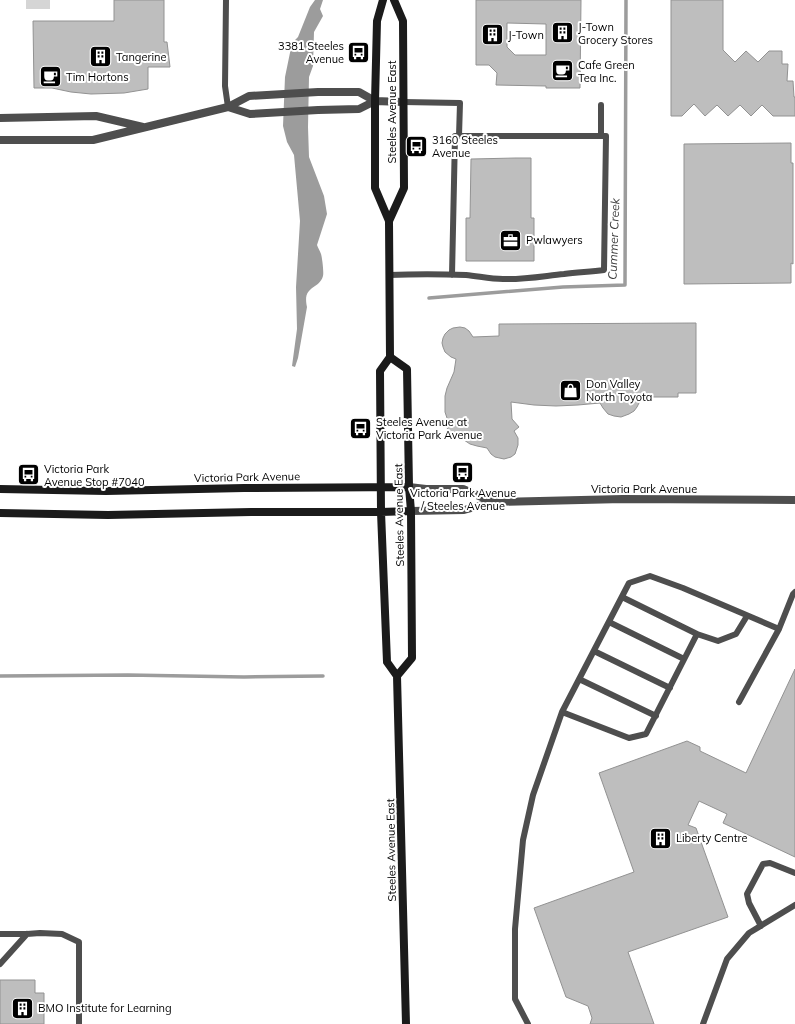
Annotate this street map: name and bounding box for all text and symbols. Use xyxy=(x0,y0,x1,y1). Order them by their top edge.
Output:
building icon: J-Town Grocery Stores xyxy=(550,20,576,46)
place label: J-Town Grocery Stores xyxy=(578,20,653,47)
building icon: J-Town xyxy=(479,22,505,48)
place label: J-Town xyxy=(508,28,544,42)
place label: 3381 Steeles Avenue xyxy=(278,39,344,66)
bus stop icon: 3381 Steeles Avenue xyxy=(346,39,372,65)
building icon: Tangerine xyxy=(88,44,114,70)
place label: Tangerine xyxy=(116,50,167,64)
cafe icon: Cafe Green Tea Inc. xyxy=(550,58,576,84)
place label: Cafe Green Tea Inc. xyxy=(578,58,635,85)
street label: Steeles Avenue East xyxy=(385,60,399,163)
cafe icon: Tim Hortons xyxy=(37,64,63,90)
place label: Tim Hortons xyxy=(66,70,129,84)
bus stop icon: 3160 Steeles Avenue xyxy=(404,133,430,159)
place label: 3160 Steeles Avenue xyxy=(432,133,498,160)
water label: Cummer Creek xyxy=(605,197,622,280)
office icon: Pwlawyers xyxy=(497,227,523,253)
place label: Pwlawyers xyxy=(526,233,583,247)
shop icon: Don Valley North Toyota xyxy=(558,377,584,403)
place label: Don Valley North Toyota xyxy=(586,377,652,404)
bus stop icon: Steeles Avenue at Victoria Park Avenue xyxy=(348,415,374,441)
place label: Steeles Avenue at Victoria Park Avenue xyxy=(376,415,482,442)
bus stop icon: Victoria Park Avenue / Steeles Avenue xyxy=(450,460,476,486)
bus stop icon: Victoria Park Avenue Stop #7040 xyxy=(16,462,42,488)
place label: Victoria Park Avenue Stop #7040 xyxy=(44,462,145,489)
street label: Steeles Avenue East xyxy=(391,463,407,567)
street label: Victoria Park Avenue xyxy=(194,469,300,485)
street label: Victoria Park Avenue xyxy=(591,482,697,496)
place label: Victoria Park Avenue / Steeles Avenue xyxy=(410,486,516,513)
street label: Steeles Avenue East xyxy=(383,798,399,902)
building icon: Liberty Centre xyxy=(648,825,674,851)
place label: Liberty Centre xyxy=(676,831,747,845)
building icon: BMO Institute for Learning xyxy=(9,995,35,1021)
place label: BMO Institute for Learning xyxy=(38,1001,172,1015)

